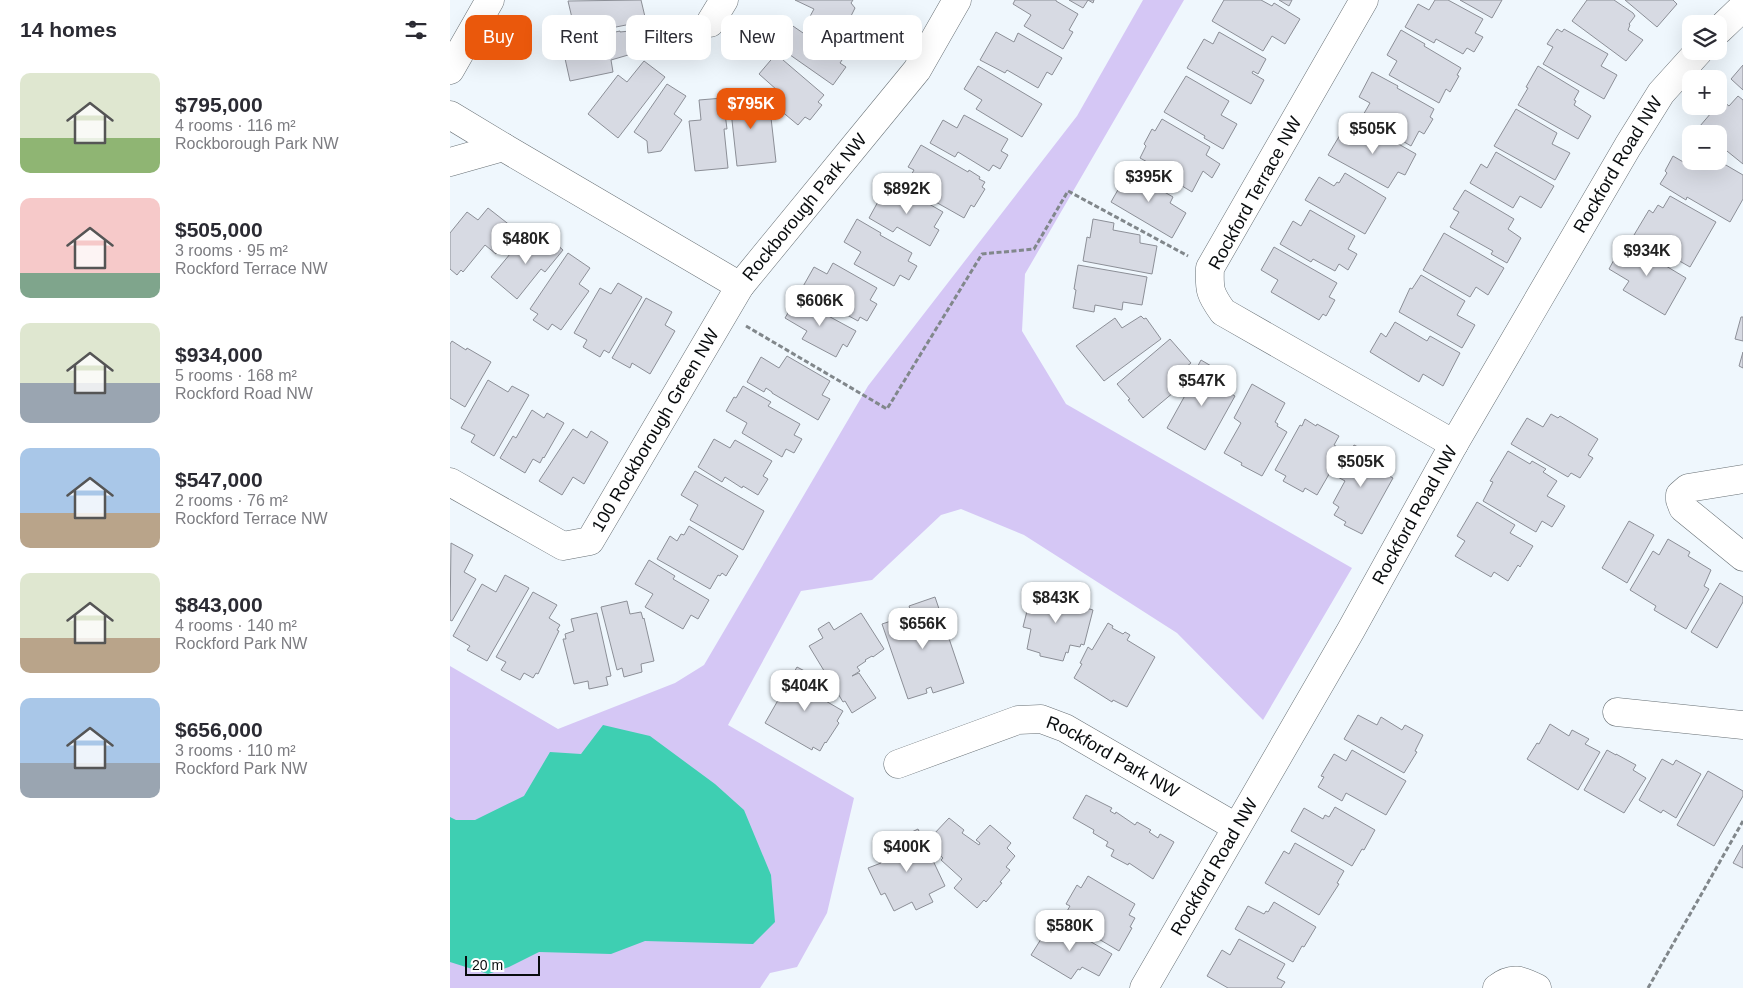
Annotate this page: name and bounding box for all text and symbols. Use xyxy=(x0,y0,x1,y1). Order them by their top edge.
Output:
chip: Buy xyxy=(465,15,532,60)
chip: Rent xyxy=(542,15,616,60)
chip: Filters xyxy=(626,15,711,60)
chip: New xyxy=(721,15,793,60)
chip: Apartment xyxy=(803,15,922,60)
map controls xyxy=(1682,15,1727,170)
button: layers xyxy=(1682,15,1727,60)
icon: filters xyxy=(402,16,430,44)
text: 14 homes xyxy=(20,18,117,41)
button: + xyxy=(1682,70,1727,115)
pin: $795K xyxy=(716,88,786,130)
icon: home xyxy=(60,93,120,153)
text: $795,000 xyxy=(175,93,263,116)
street label: Rockford Road NW xyxy=(1570,93,1666,236)
text: $795K xyxy=(727,95,775,112)
pin: $505K xyxy=(1338,112,1408,155)
street label: Rockford Terrace NW xyxy=(1205,113,1305,273)
text: 4 rooms · 116 m² xyxy=(175,117,296,134)
text: $505K xyxy=(1349,120,1397,137)
button: − xyxy=(1682,125,1727,170)
street label: Rockborough Park NW xyxy=(738,130,871,285)
text: Rockborough Park NW xyxy=(175,135,339,152)
pin: $395K xyxy=(1114,160,1184,203)
text: $395K xyxy=(1125,168,1173,185)
pin: $892K xyxy=(872,172,942,215)
text: $892K xyxy=(883,180,931,197)
icon: home xyxy=(60,218,120,278)
text: $505,000 xyxy=(175,218,263,241)
pin: $480K xyxy=(491,222,561,265)
text: $480K xyxy=(502,230,550,247)
pin: $934K xyxy=(1612,234,1682,277)
text: 3 rooms · 95 m² xyxy=(175,242,288,259)
text: $934K xyxy=(1623,242,1671,259)
text: Rockford Terrace NW xyxy=(175,260,328,277)
pin: $606K xyxy=(785,284,855,327)
text: $606K xyxy=(796,292,844,309)
street label: 100 Rockborough Green NW xyxy=(588,325,723,535)
icon: home xyxy=(60,343,120,403)
text: $934,000 xyxy=(175,343,263,366)
pin: $547K xyxy=(1167,364,1237,407)
text: 5 rooms · 168 m² xyxy=(175,367,297,384)
text: $547K xyxy=(1178,372,1226,389)
text: Rockford Road NW xyxy=(175,385,313,402)
street label: Rockford Road NW xyxy=(1368,442,1461,588)
pin: $505K xyxy=(1326,446,1396,488)
text: $505K xyxy=(1337,453,1385,470)
icon: home xyxy=(60,468,120,528)
text: $547,000 xyxy=(175,468,263,491)
text: 2 rooms · 76 m² xyxy=(175,492,288,509)
text: Rockford Terrace NW xyxy=(175,510,328,527)
pin: $843K xyxy=(1021,582,1091,624)
text: $843K xyxy=(1032,589,1080,606)
icon: home xyxy=(60,593,120,653)
text: $843,000 xyxy=(175,593,263,616)
pin: $656K xyxy=(888,608,958,650)
text: $656K xyxy=(899,615,947,632)
text: 4 rooms · 140 m² xyxy=(175,617,297,634)
text: Rockford Park NW xyxy=(175,635,307,652)
pin: $404K xyxy=(770,670,840,712)
text: $404K xyxy=(781,677,829,694)
street label: Rockford Park NW xyxy=(1044,712,1183,802)
icon: home xyxy=(60,718,120,778)
text: $656,000 xyxy=(175,718,263,741)
text: 3 rooms · 110 m² xyxy=(175,742,296,759)
text: Rockford Park NW xyxy=(175,760,307,777)
street label: Rockford Road NW xyxy=(1167,795,1262,939)
pin: $400K xyxy=(872,830,942,873)
text: $400K xyxy=(883,838,931,855)
pin: $580K xyxy=(1035,910,1105,952)
text: $580K xyxy=(1046,917,1094,934)
scale bar xyxy=(465,953,540,976)
text: 20 m xyxy=(472,957,503,973)

